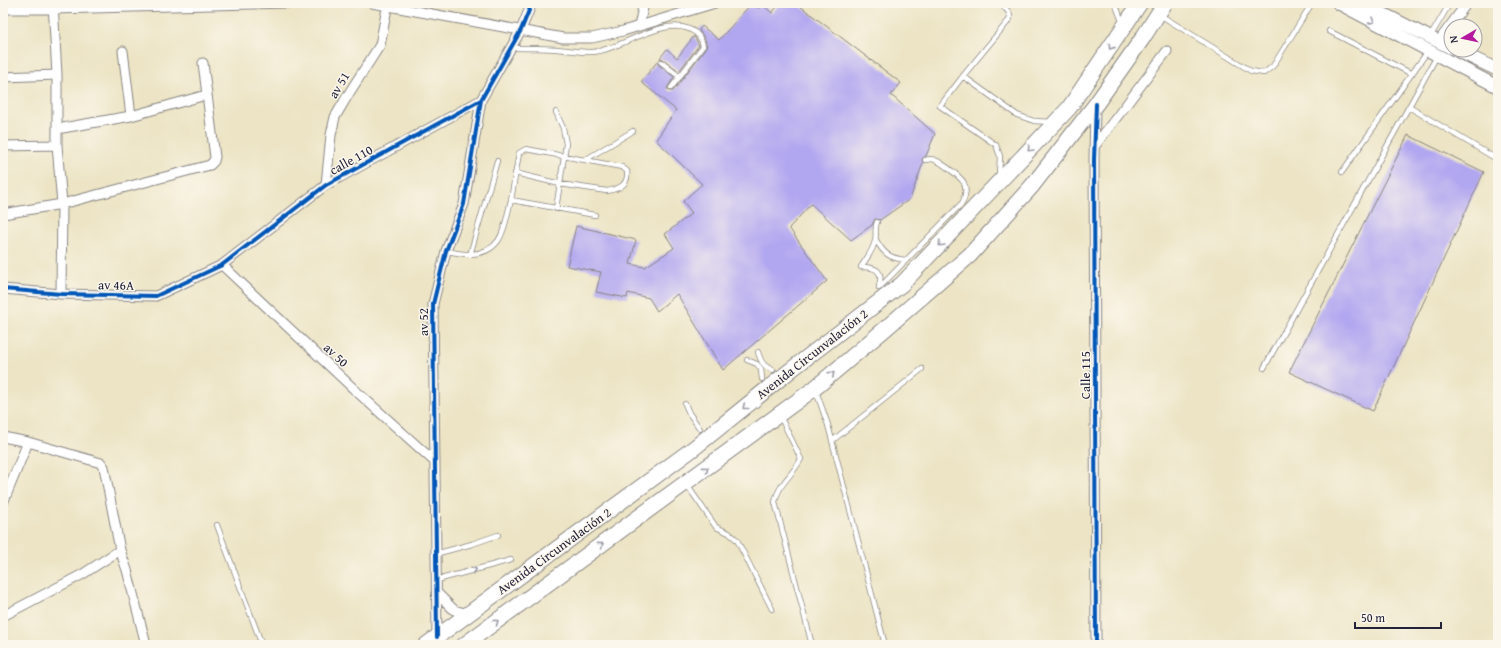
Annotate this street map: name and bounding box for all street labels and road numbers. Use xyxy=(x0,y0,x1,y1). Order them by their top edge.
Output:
street label: av 51 xyxy=(324,68,354,102)
street label: calle 110 xyxy=(326,140,376,180)
street label: av 46A xyxy=(98,275,134,295)
street label: Avenida Circunvalación 2 xyxy=(752,304,872,404)
street label: av 52 xyxy=(414,308,433,336)
street label: av 50 xyxy=(319,339,353,371)
street label: Calle 115 xyxy=(1076,351,1095,399)
street label: Avenida Circunvalación 2 xyxy=(493,503,615,599)

